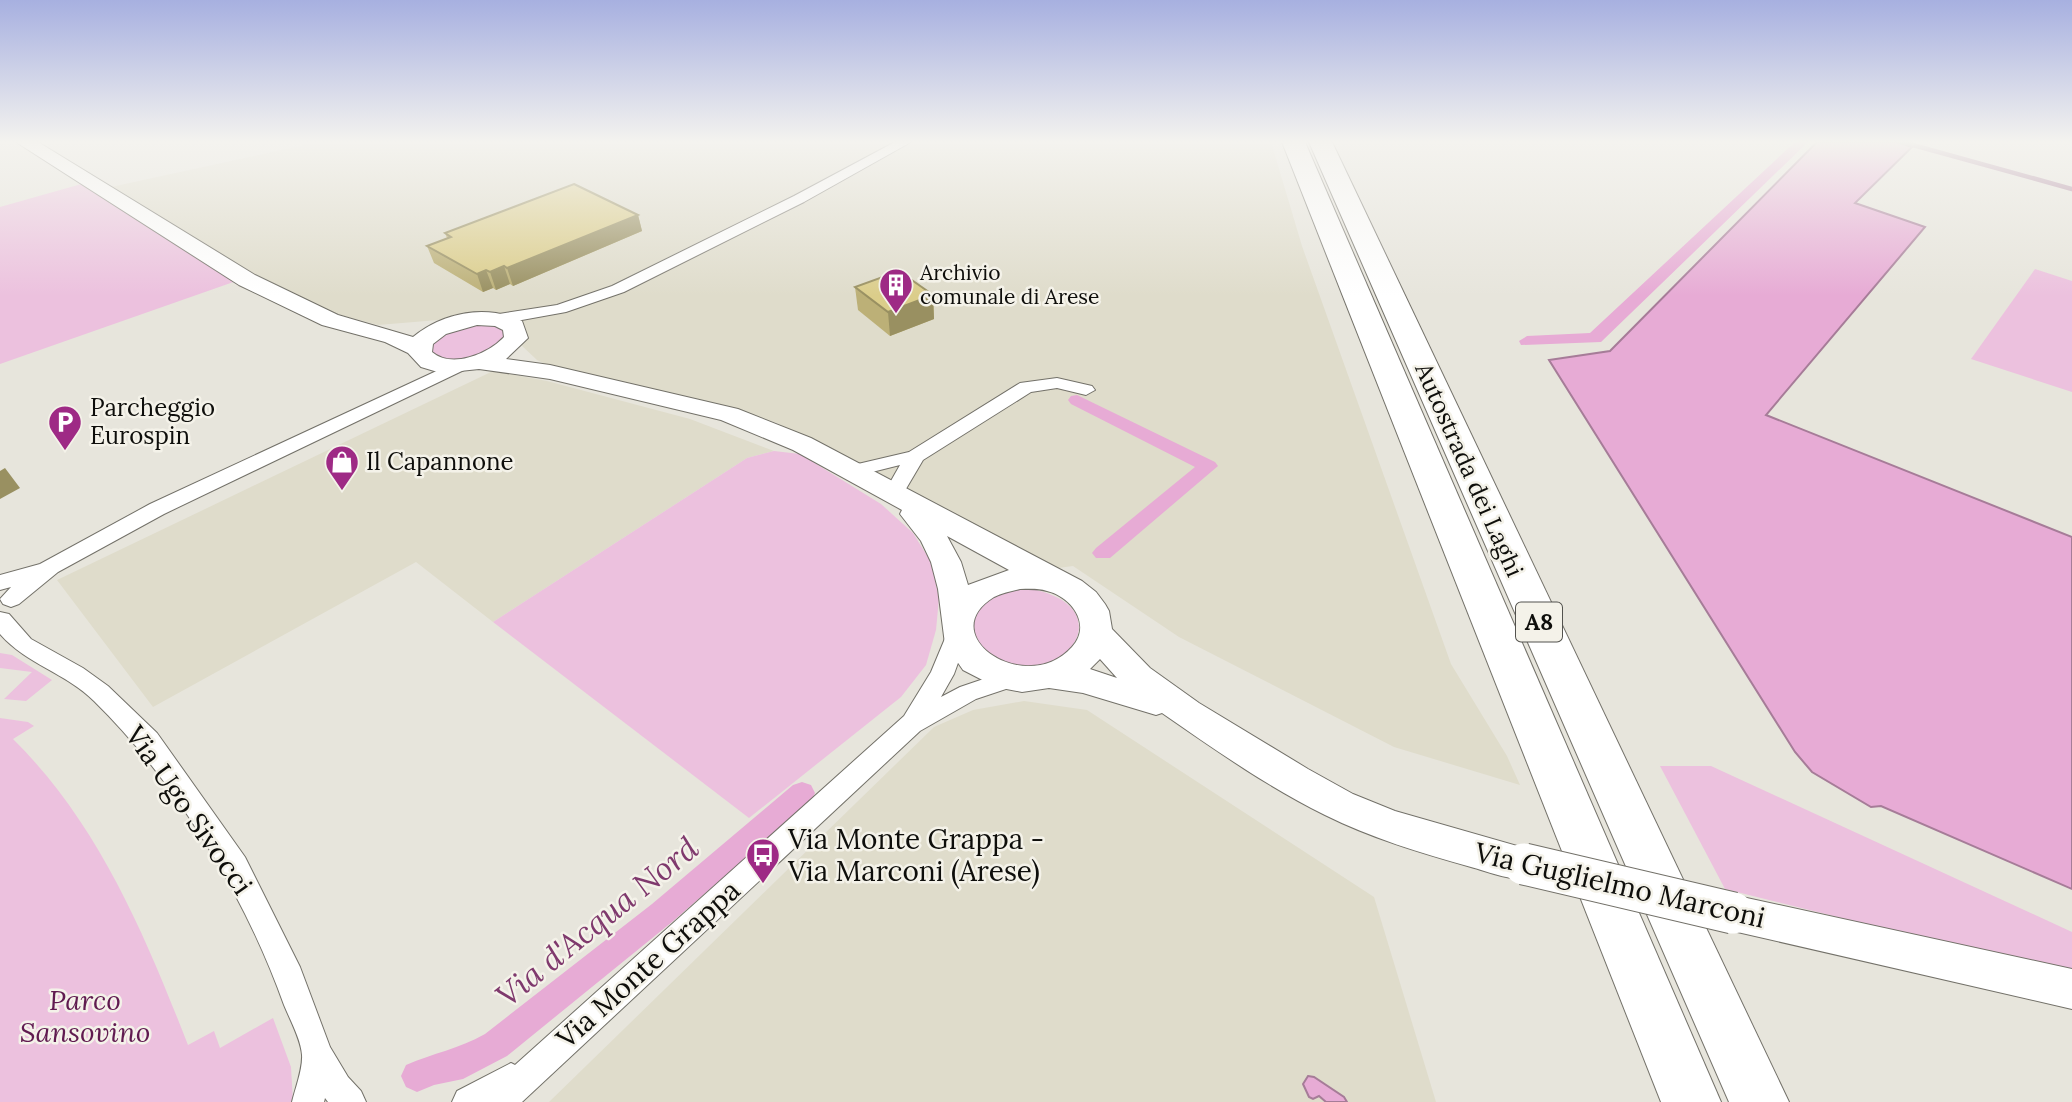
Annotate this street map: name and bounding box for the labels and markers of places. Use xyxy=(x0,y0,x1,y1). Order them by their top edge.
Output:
place label: Archivio comunale di Arese xyxy=(919,259,1099,310)
building icon: Archivio comunale di Arese xyxy=(877,266,915,315)
place label: Parcheggio Eurospin xyxy=(90,392,215,451)
parking icon: Parcheggio Eurospin xyxy=(46,403,84,452)
shop icon: Il Capannone xyxy=(323,443,361,492)
place label: Il Capannone xyxy=(366,446,514,477)
place label: Via Monte Grappa - Via Marconi (Arese) xyxy=(787,821,1044,889)
bus stop icon: Via Monte Grappa - Via Marconi (Arese) xyxy=(744,836,782,885)

